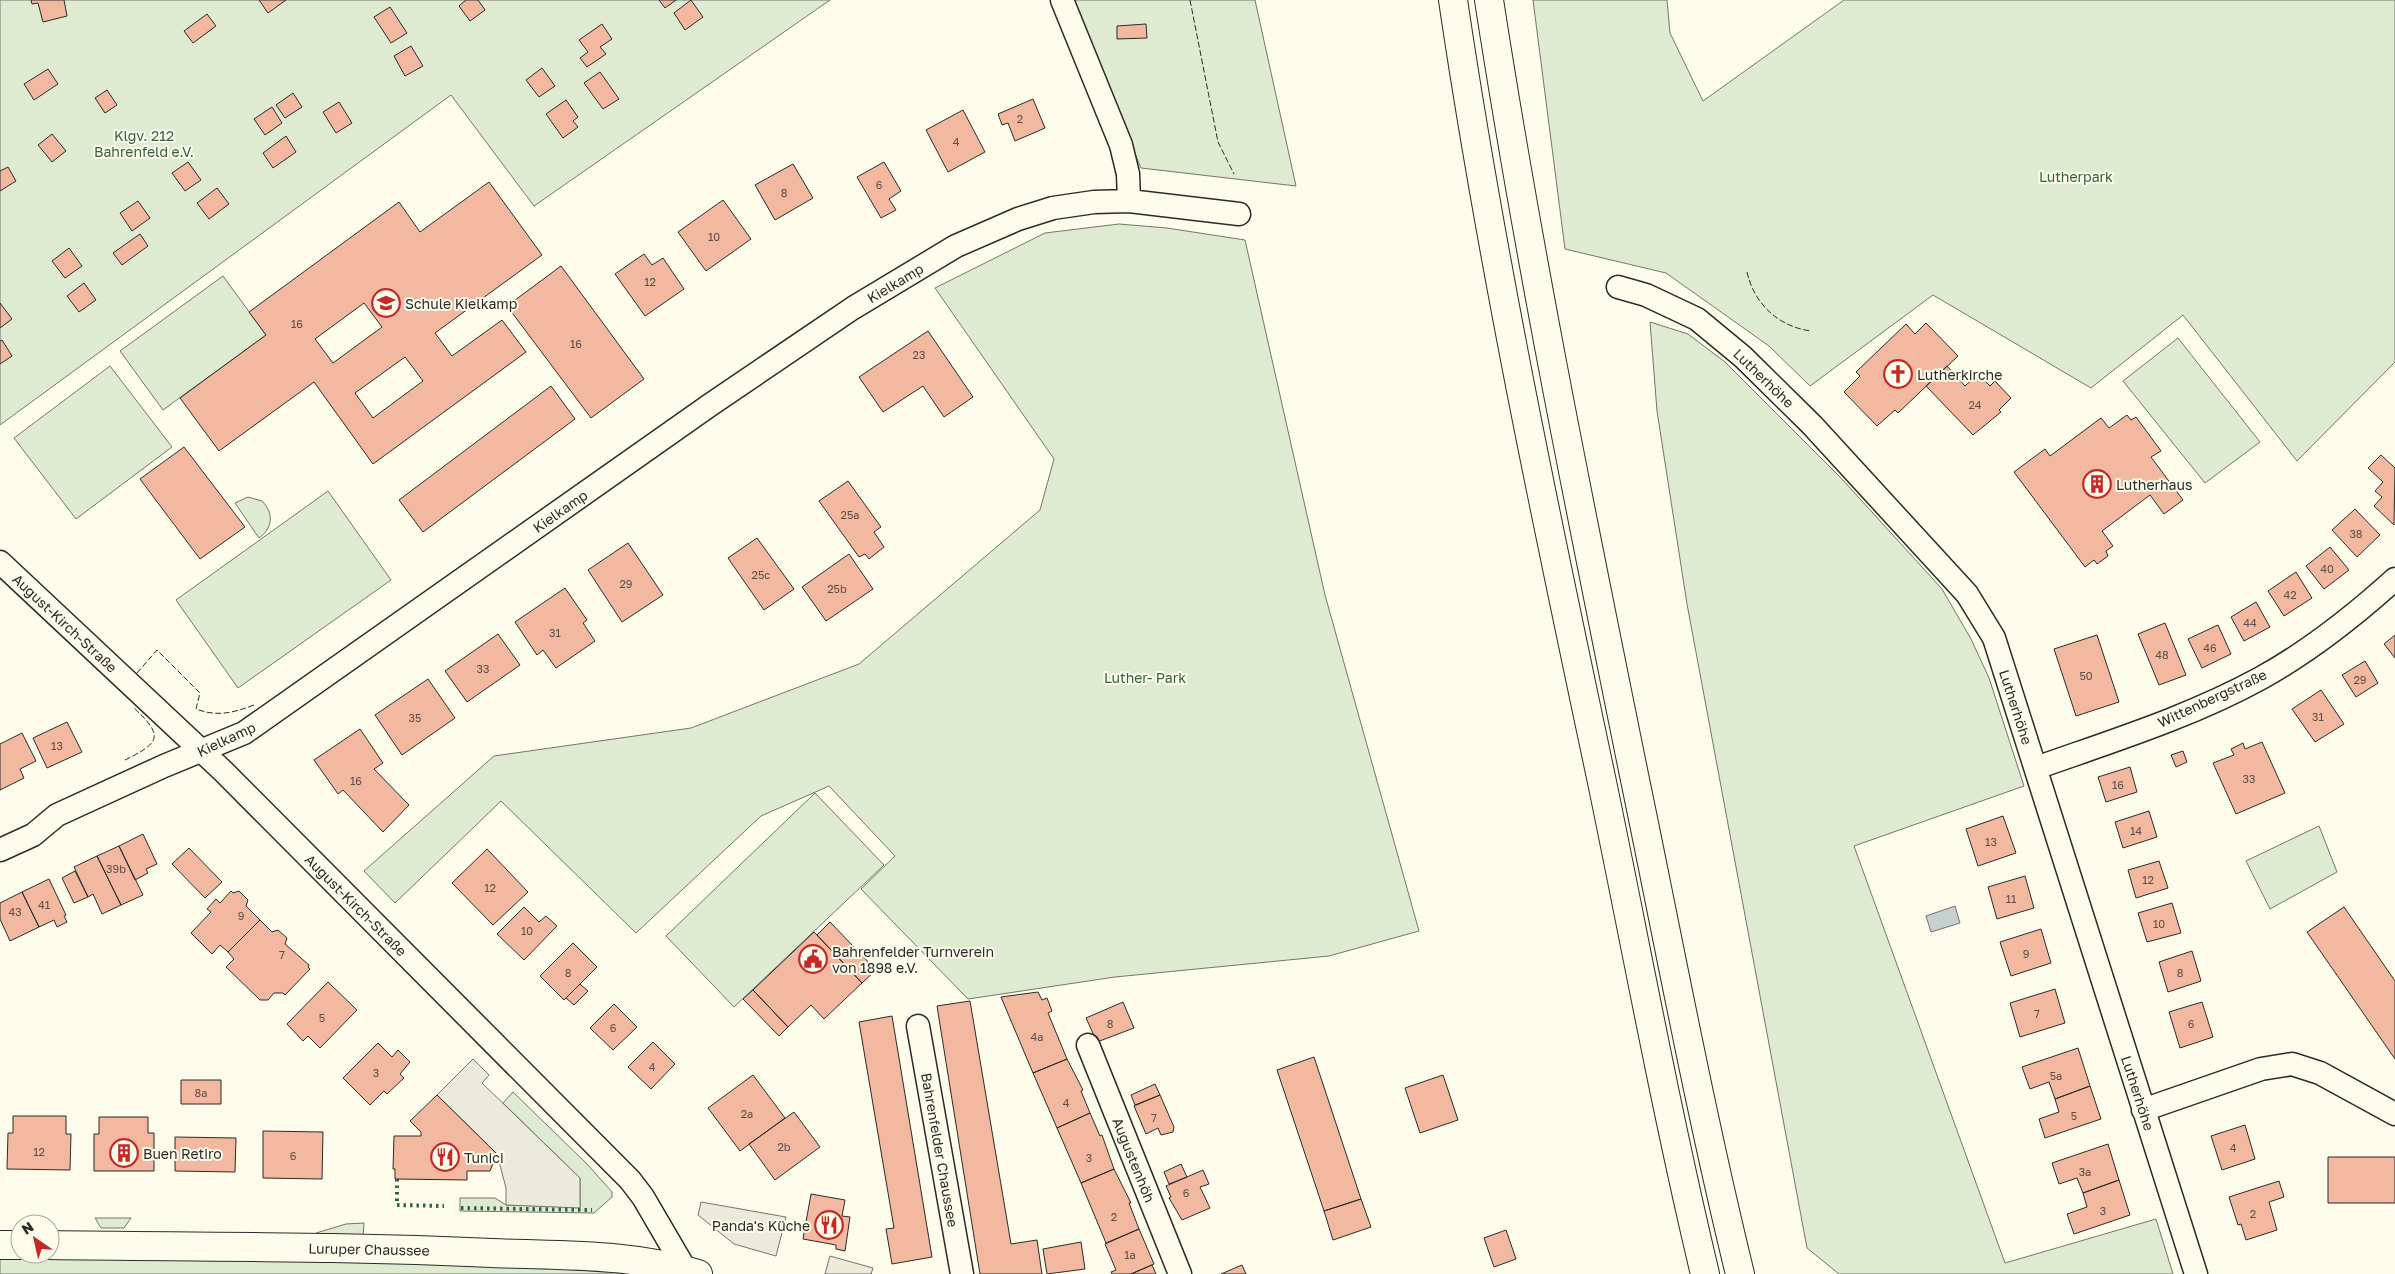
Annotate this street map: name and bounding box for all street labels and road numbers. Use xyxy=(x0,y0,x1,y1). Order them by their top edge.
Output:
street label: Kielkamp xyxy=(864,260,926,306)
street label: Lutherhöhe xyxy=(1730,345,1798,411)
street label: Kielkamp xyxy=(529,486,591,536)
street label: August-Kirch-Straße xyxy=(9,570,121,676)
street label: Wittenbergstraße xyxy=(2155,665,2269,731)
street label: Lutherhöhe xyxy=(1996,667,2036,747)
street label: Kielkamp xyxy=(194,718,258,760)
street label: August-Kirch-Straße xyxy=(302,851,410,959)
street label: Lutherhöhe xyxy=(2118,1053,2158,1133)
street label: Bahrenfelder Chaussee xyxy=(918,1071,962,1229)
street label: Augustenhöh xyxy=(1109,1115,1159,1205)
street label: Luruper Chaussee xyxy=(308,1239,430,1259)

